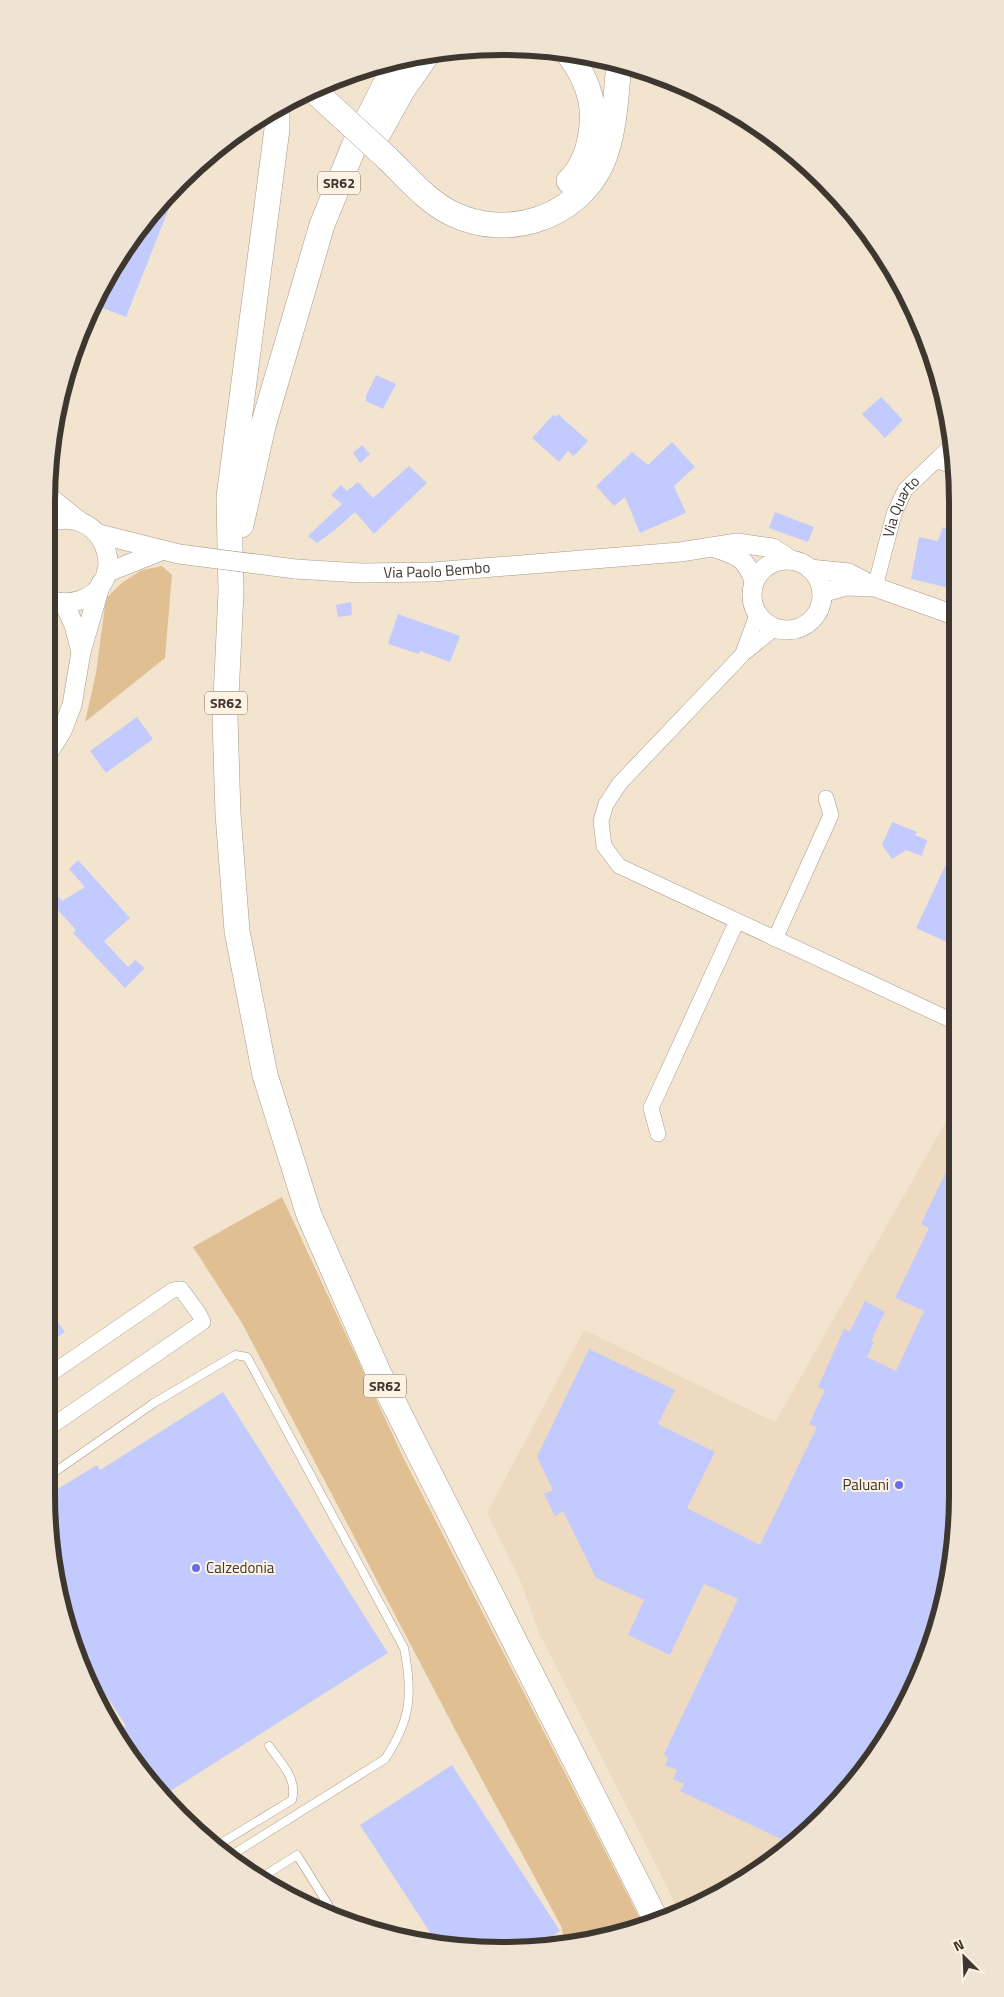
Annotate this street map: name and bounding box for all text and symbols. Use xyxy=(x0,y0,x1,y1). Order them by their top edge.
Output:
road number: SR62 xyxy=(318,172,360,194)
street label: Via Quarto xyxy=(876,470,925,540)
street label: Via Paolo Bembo xyxy=(383,555,491,584)
road number: SR62 xyxy=(205,691,247,714)
road number: SR62 xyxy=(364,1374,406,1398)
place label: Paluani xyxy=(842,1473,889,1496)
marker: Paluani xyxy=(893,1479,905,1491)
place label: Calzedonia xyxy=(206,1556,275,1579)
marker: Calzedonia xyxy=(190,1562,202,1574)
north arrow xyxy=(939,1932,989,1982)
text: N xyxy=(950,1933,967,1956)

